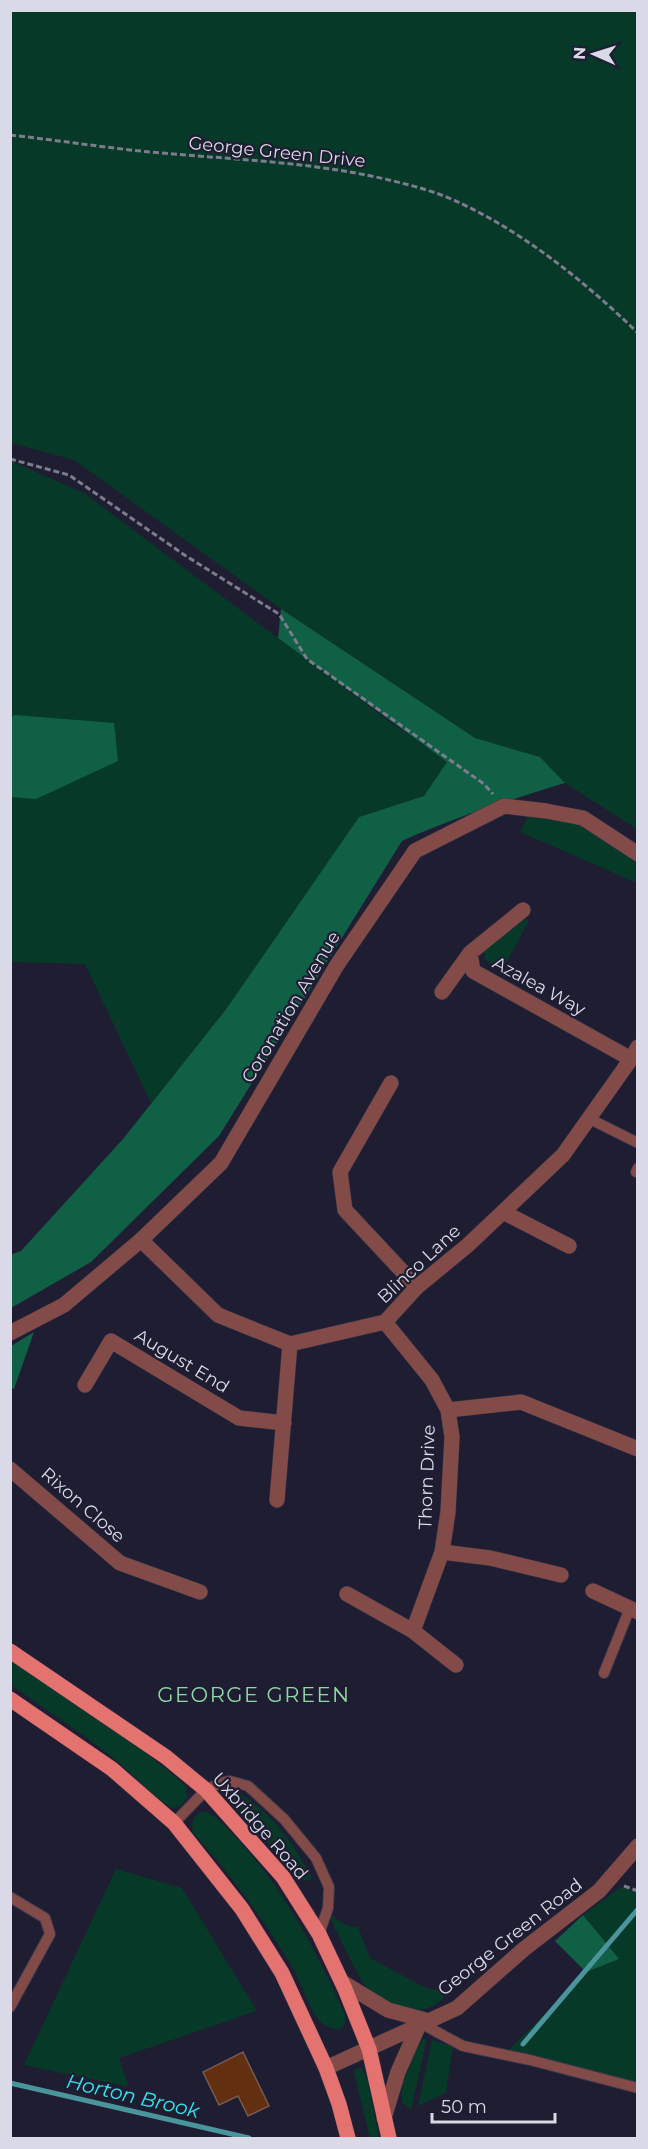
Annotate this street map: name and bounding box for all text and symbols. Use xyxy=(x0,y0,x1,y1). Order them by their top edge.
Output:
north arrow xyxy=(564,24,624,84)
text: N xyxy=(570,46,589,60)
street label: George Green Drive xyxy=(188,132,367,172)
street label: Coronation Avenue xyxy=(237,927,345,1087)
street label: Azalea Way xyxy=(489,952,589,1021)
street label: Blinco Lane xyxy=(373,1220,465,1308)
street label: August End xyxy=(131,1324,233,1398)
street label: Thorn Drive xyxy=(414,1424,440,1530)
street label: Rixon Close xyxy=(37,1463,130,1547)
district label: GEORGE GREEN xyxy=(157,1682,351,1707)
street label: Uxbridge Road xyxy=(207,1768,313,1884)
street label: George Green Road xyxy=(433,1874,587,2000)
water label: Horton Brook xyxy=(64,2069,203,2123)
scale bar xyxy=(432,2086,555,2124)
text: 50 m xyxy=(441,2096,487,2118)

